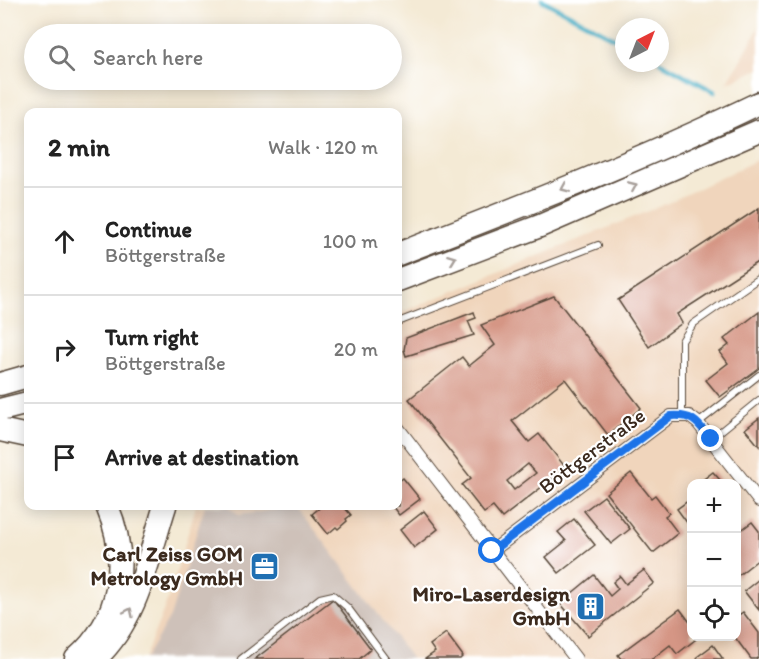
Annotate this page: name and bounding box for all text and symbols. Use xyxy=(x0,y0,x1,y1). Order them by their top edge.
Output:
north arrow xyxy=(615,18,669,72)
search box xyxy=(24,24,402,90)
icon: search xyxy=(45,41,78,74)
text: Search here xyxy=(93,44,203,71)
text: 2 min xyxy=(48,131,110,163)
text: Walk · 120 m xyxy=(268,135,378,159)
one-way arrow xyxy=(560,181,571,193)
one-way arrow xyxy=(626,181,637,193)
text: Continue xyxy=(105,216,192,243)
icon: ahead xyxy=(48,225,81,258)
text: 100 m xyxy=(323,229,378,253)
text: Böttgerstraße xyxy=(105,243,226,267)
one-way arrow xyxy=(446,254,457,266)
text: Turn right xyxy=(105,324,199,351)
icon: right xyxy=(48,333,81,366)
text: 20 m xyxy=(334,337,378,361)
text: Böttgerstraße xyxy=(105,351,226,375)
street label: Böttgerstraße xyxy=(534,403,650,499)
route end xyxy=(697,425,723,451)
icon: arrive xyxy=(48,441,81,474)
text: Arrive at destination xyxy=(105,444,299,471)
map controls xyxy=(687,479,741,641)
button: + xyxy=(687,479,741,533)
button: − xyxy=(687,533,741,587)
route start xyxy=(478,537,504,563)
place label: Carl Zeiss GOM Metrology GmbH xyxy=(90,541,243,591)
office icon: Carl Zeiss GOM Metrology GmbH xyxy=(248,550,280,582)
place label: Miro-Laserdesign GmbH xyxy=(413,581,570,630)
button: locate xyxy=(687,587,741,641)
building icon: Miro-Laserdesign GmbH xyxy=(575,590,607,622)
one-way arrow xyxy=(122,608,134,619)

